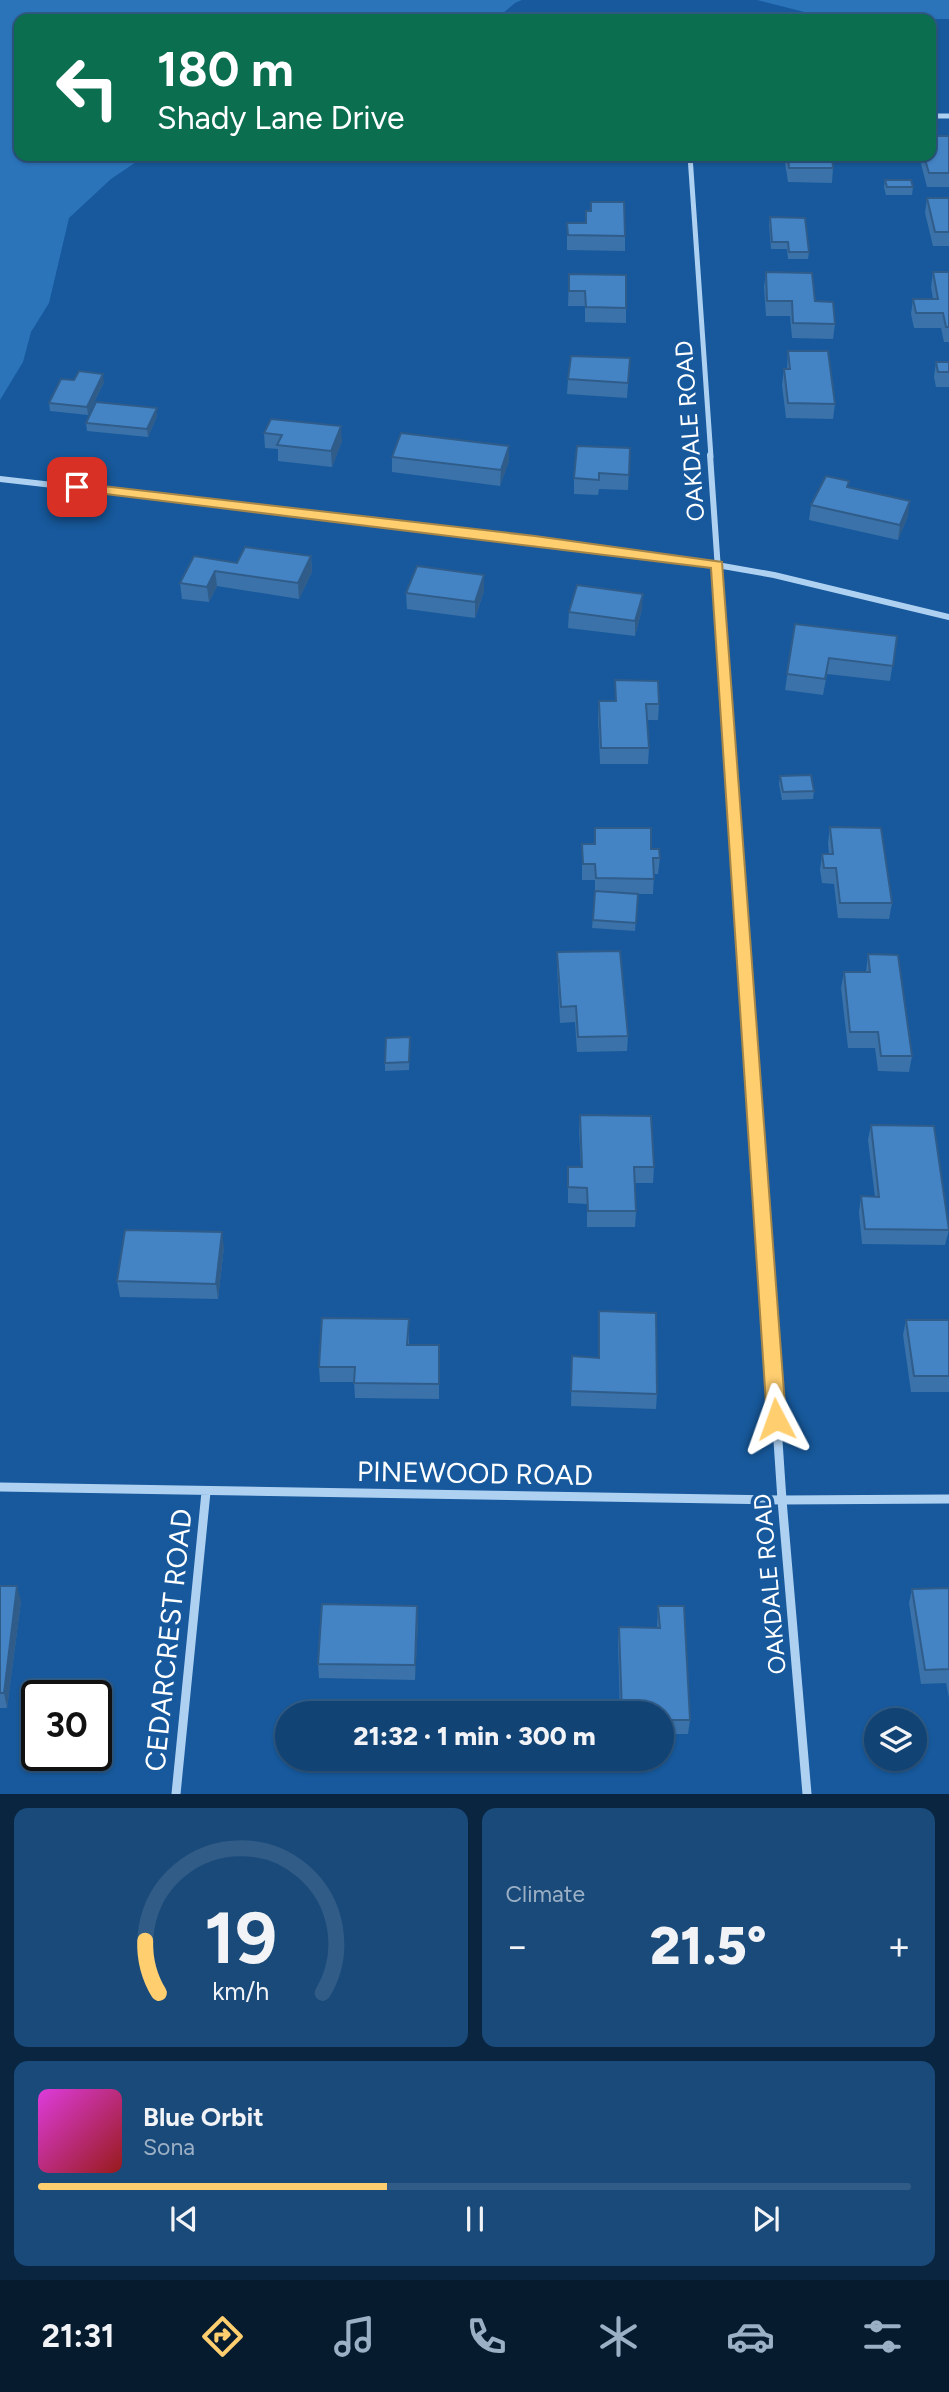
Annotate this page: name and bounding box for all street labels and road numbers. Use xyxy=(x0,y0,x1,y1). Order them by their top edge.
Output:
street label: OAKDALE ROAD xyxy=(669,340,710,522)
street label: PINEWOOD ROAD xyxy=(357,1454,593,1492)
street label: OAKDALE ROAD xyxy=(747,1492,792,1676)
street label: CEDARCREST ROAD xyxy=(137,1507,199,1773)

